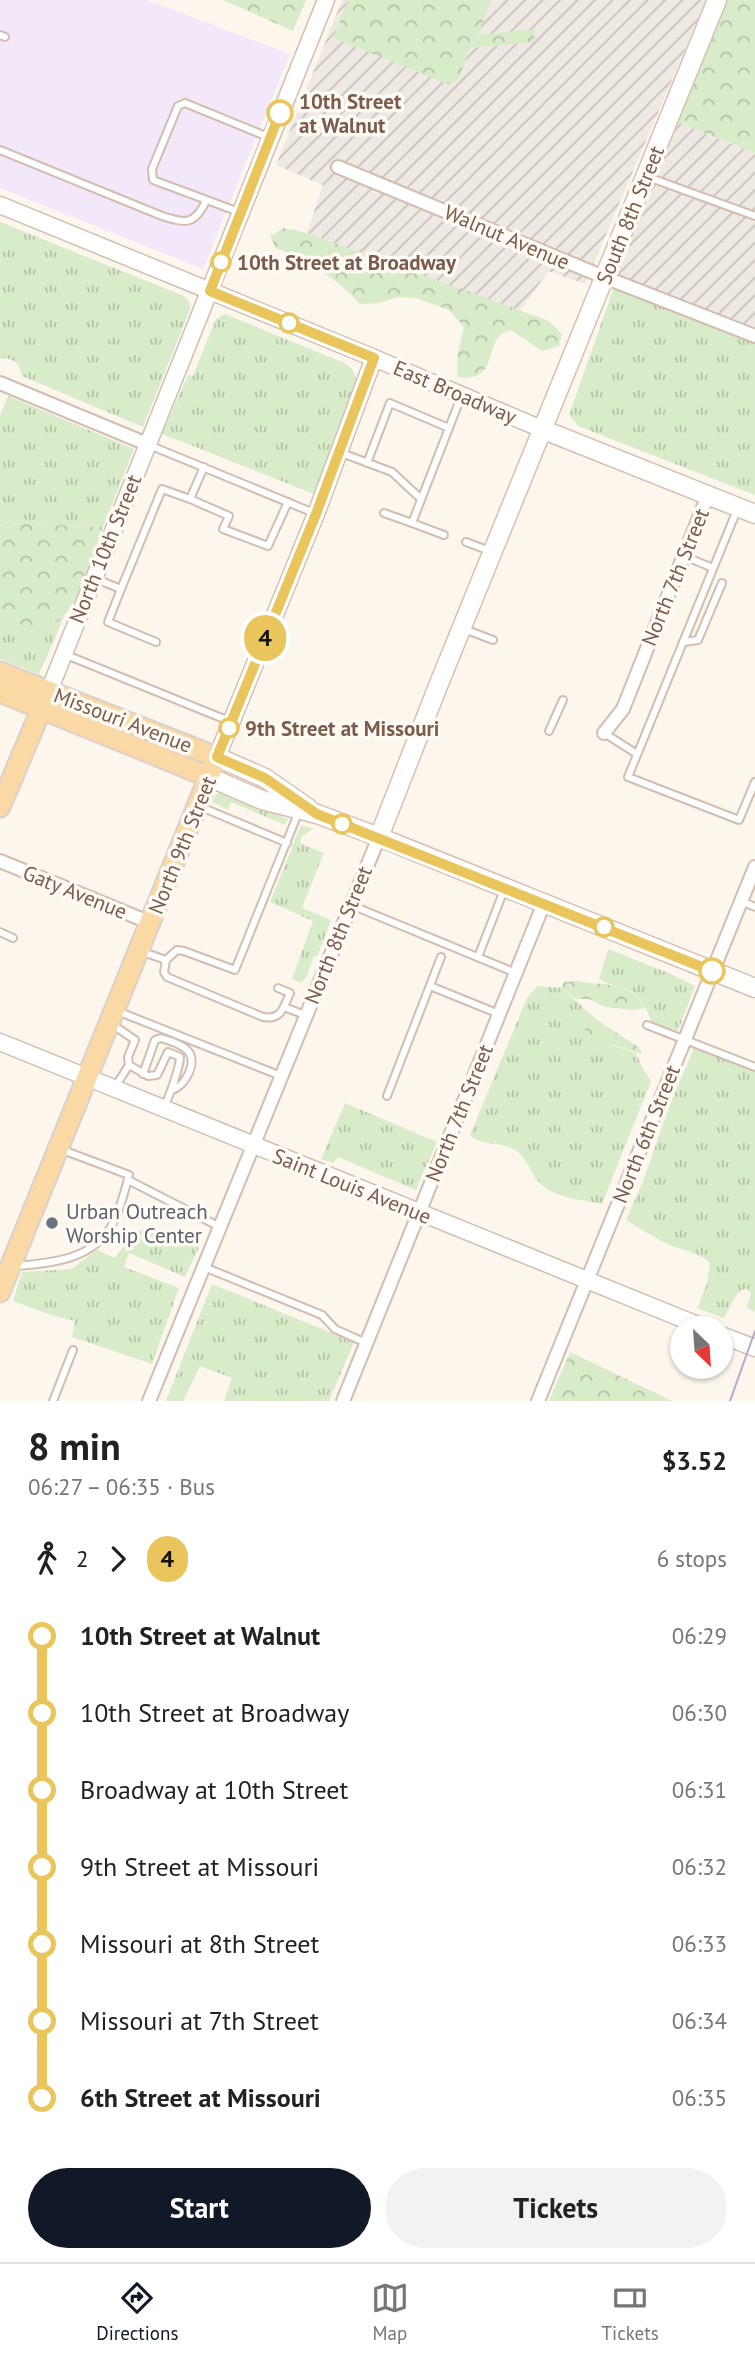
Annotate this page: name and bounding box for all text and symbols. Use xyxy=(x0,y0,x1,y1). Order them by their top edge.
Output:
place label: 10th Street at Walnut xyxy=(299,88,402,139)
marker: 10th Street at Walnut xyxy=(267,100,293,126)
street label: South 8th Street xyxy=(590,142,670,288)
street label: Walnut Avenue xyxy=(440,198,574,276)
place label: 10th Street at Broadway xyxy=(237,249,457,276)
marker: 10th Street at Broadway xyxy=(211,252,231,272)
unlabelled marker xyxy=(279,313,299,333)
street label: East Broadway xyxy=(389,354,521,430)
street label: North 10th Street xyxy=(63,471,147,627)
street label: North 7th Street xyxy=(635,504,715,650)
line badge: 4 xyxy=(242,615,288,661)
text: 4 xyxy=(258,622,272,653)
street label: Missouri Avenue xyxy=(50,681,196,759)
place label: 9th Street at Missouri xyxy=(245,715,440,742)
marker: 9th Street at Missouri xyxy=(219,718,239,738)
street label: North 9th Street xyxy=(142,772,222,918)
unlabelled marker xyxy=(332,814,352,834)
street label: Gaty Avenue xyxy=(19,859,131,925)
street label: North 8th Street xyxy=(298,862,378,1008)
unlabelled marker xyxy=(594,917,614,937)
unlabelled marker xyxy=(699,958,725,984)
street label: North 7th Street xyxy=(419,1040,499,1186)
street label: North 6th Street xyxy=(606,1061,686,1207)
street label: Saint Louis Avenue xyxy=(269,1142,435,1230)
place label: Urban Outreach Worship Center xyxy=(66,1198,208,1249)
marker: Urban Outreach Worship Center xyxy=(44,1215,60,1231)
north arrow xyxy=(670,1316,733,1379)
map controls xyxy=(670,1316,733,1379)
text: 8 min xyxy=(28,1421,121,1470)
text: $3.52 xyxy=(662,1444,727,1477)
text: 06:27 – 06:35 · Bus xyxy=(28,1472,215,1501)
icon: walk xyxy=(28,1540,66,1578)
icon: forward xyxy=(99,1540,137,1578)
text: 4 xyxy=(161,1543,174,1574)
text: 2 xyxy=(76,1544,89,1573)
text: 6 stops xyxy=(657,1544,727,1573)
text: 10th Street at Walnut xyxy=(80,1619,320,1652)
text: 06:29 xyxy=(672,1621,727,1650)
text: 10th Street at Broadway xyxy=(80,1696,349,1729)
text: 06:30 xyxy=(672,1698,727,1727)
text: Broadway at 10th Street xyxy=(80,1773,348,1806)
text: 06:31 xyxy=(672,1775,727,1804)
text: 9th Street at Missouri xyxy=(80,1850,319,1883)
text: 06:32 xyxy=(672,1852,727,1881)
text: Missouri at 8th Street xyxy=(80,1927,319,1960)
text: 06:33 xyxy=(672,1929,727,1958)
text: Missouri at 7th Street xyxy=(80,2004,319,2037)
text: 06:34 xyxy=(672,2006,727,2035)
text: 6th Street at Missouri xyxy=(80,2081,321,2114)
text: 06:35 xyxy=(672,2083,727,2112)
button: Start xyxy=(28,2168,371,2248)
button: Tickets xyxy=(385,2168,727,2248)
tab: Directions xyxy=(96,2279,178,2345)
tab: Map xyxy=(371,2279,409,2345)
tab: Tickets xyxy=(602,2279,659,2345)

